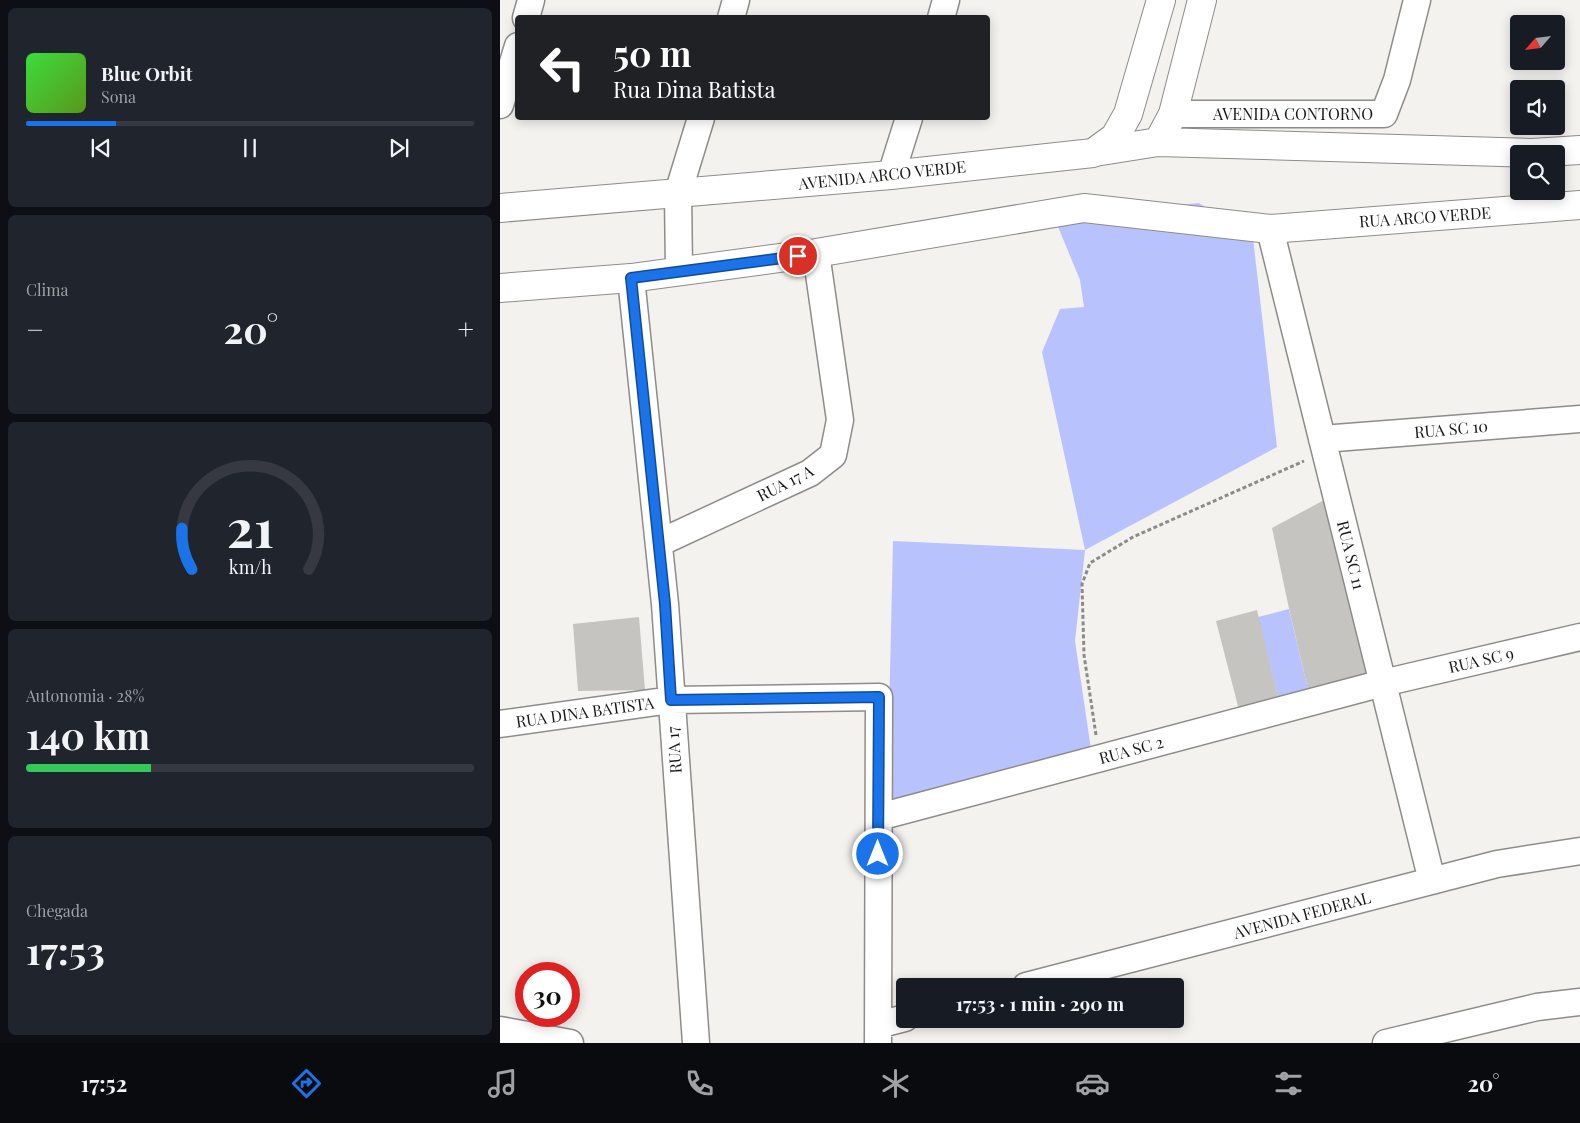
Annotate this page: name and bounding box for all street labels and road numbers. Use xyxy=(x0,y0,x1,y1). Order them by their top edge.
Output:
street label: AVENIDA CONTORNO xyxy=(1212,103,1373,124)
street label: AVENIDA ARCO VERDE xyxy=(796,155,967,194)
street label: RUA ARCO VERDE xyxy=(1358,201,1492,232)
street label: RUA SC 10 xyxy=(1413,415,1489,442)
street label: RUA 17 A xyxy=(753,459,817,506)
street label: RUA SC 11 xyxy=(1333,518,1370,592)
street label: RUA SC 9 xyxy=(1446,642,1516,677)
street label: RUA DINA BATISTA xyxy=(514,691,656,732)
street label: RUA 17 xyxy=(661,725,686,774)
street label: RUA SC 2 xyxy=(1096,731,1166,768)
street label: AVENIDA FEDERAL xyxy=(1230,886,1373,943)

